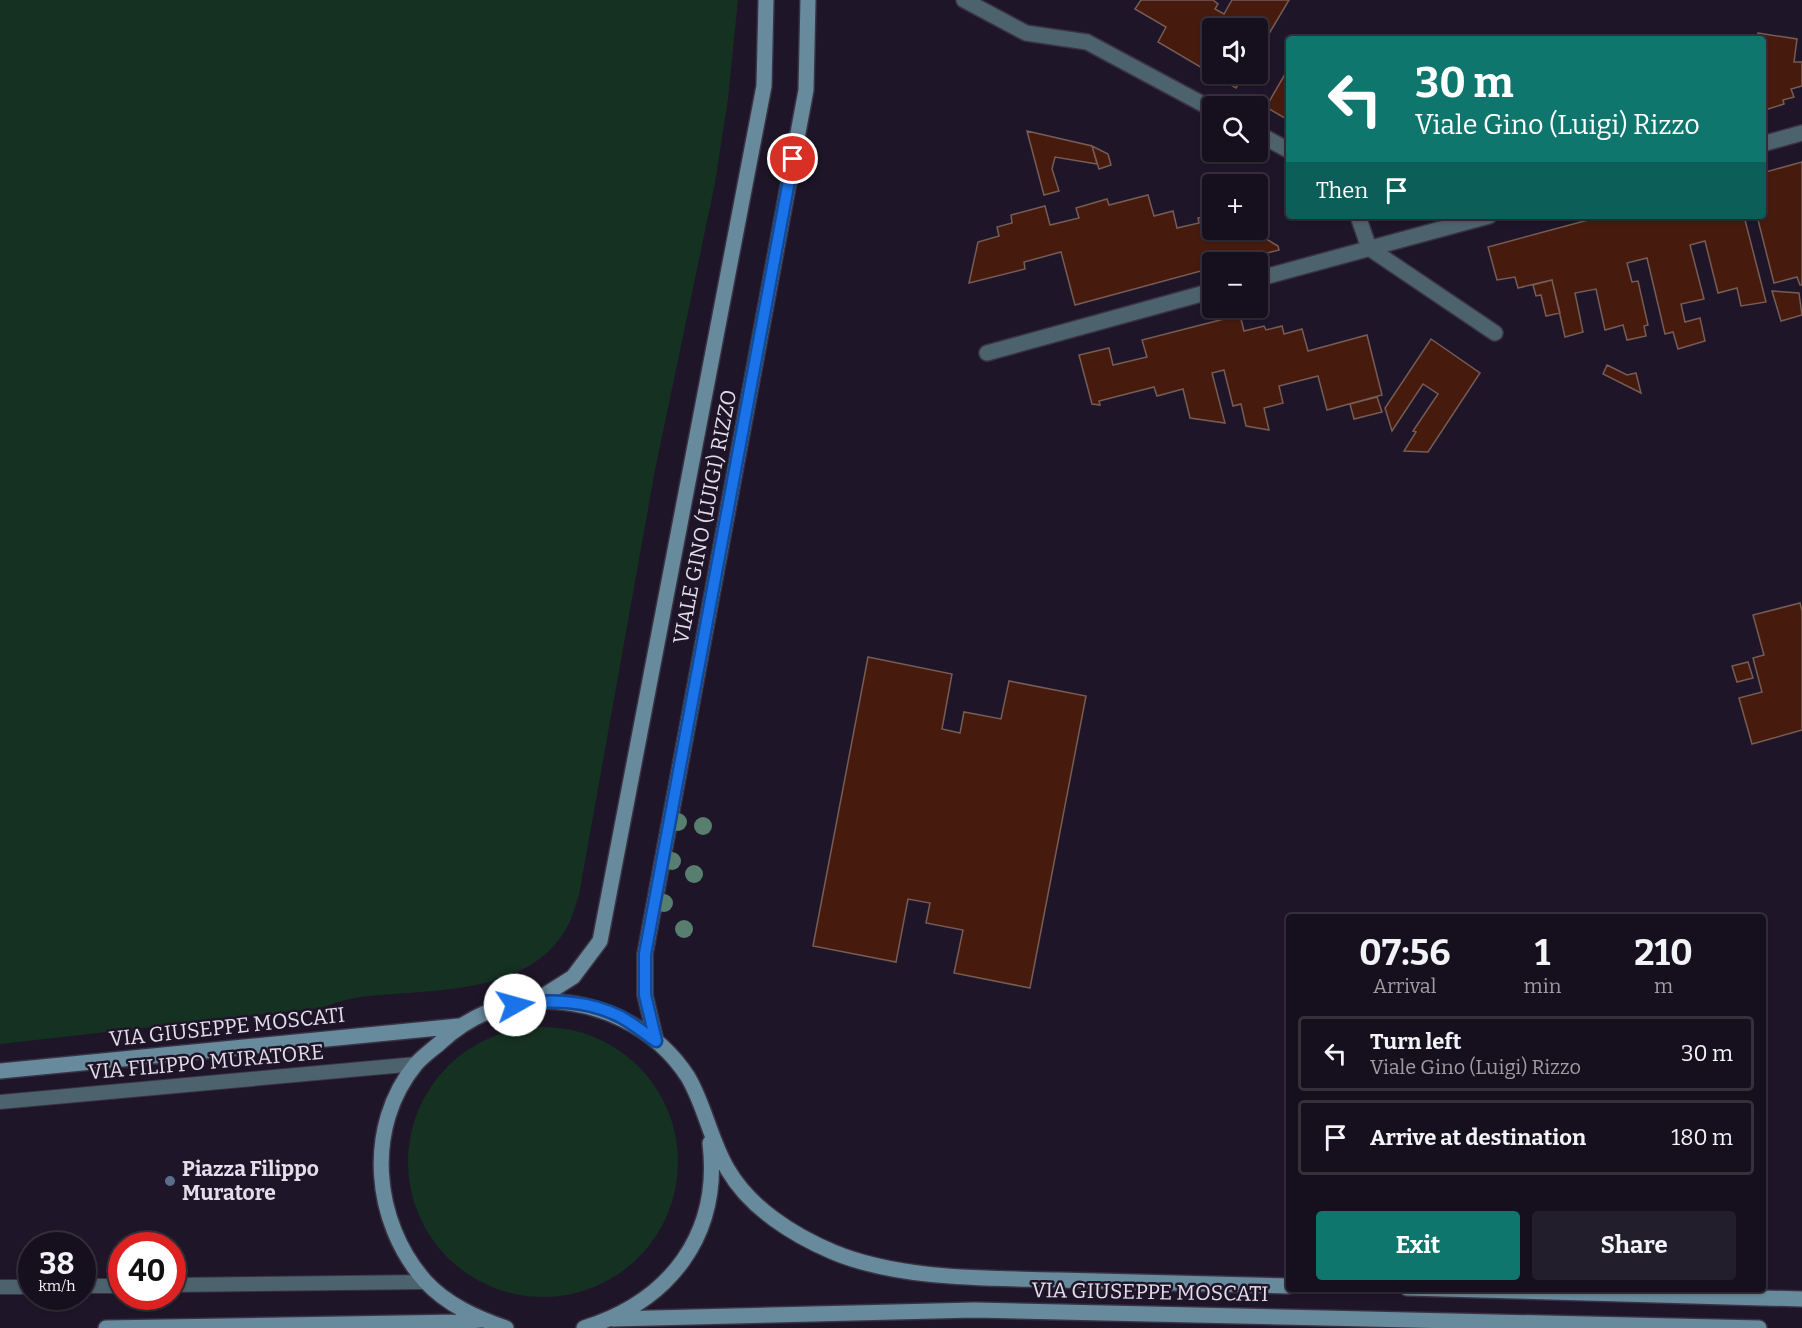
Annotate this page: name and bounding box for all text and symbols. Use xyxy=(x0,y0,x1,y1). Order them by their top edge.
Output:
map controls xyxy=(1202,18,1268,318)
button: sound xyxy=(1202,18,1268,84)
text: 30 m xyxy=(1415,58,1514,108)
icon: left xyxy=(1316,60,1394,138)
button: search xyxy=(1202,96,1268,162)
text: Viale Gino (Luigi) Rizzo xyxy=(1415,109,1700,141)
pin xyxy=(767,133,818,184)
icon: arrive xyxy=(776,142,809,175)
button: + xyxy=(1202,174,1268,240)
icon: arrive xyxy=(1380,174,1413,207)
text: Then xyxy=(1316,177,1368,204)
button: − xyxy=(1202,252,1268,318)
street label: VIALE GINO (LUIGI) RIZZO xyxy=(668,387,742,647)
text: 07:56 xyxy=(1359,931,1451,975)
text: 1 xyxy=(1535,931,1550,975)
text: 210 xyxy=(1634,931,1693,975)
position arrow xyxy=(483,973,547,1037)
text: Arrival xyxy=(1373,974,1436,998)
text: min xyxy=(1524,974,1561,998)
text: m xyxy=(1654,974,1673,998)
street label: VIA GIUSEPPE MOSCATI xyxy=(108,1002,346,1052)
text: Turn left xyxy=(1370,1028,1462,1055)
icon: left xyxy=(1319,1037,1352,1070)
street label: VIA FILIPPO MURATORE xyxy=(87,1039,325,1085)
text: 30 m xyxy=(1681,1040,1733,1067)
text: Viale Gino (Luigi) Rizzo xyxy=(1370,1055,1581,1079)
icon: arrive xyxy=(1319,1121,1352,1154)
text: Arrive at destination xyxy=(1370,1124,1586,1151)
text: 180 m xyxy=(1671,1124,1733,1151)
place label: Piazza Filippo Muratore xyxy=(182,1156,319,1206)
marker: Piazza Filippo Muratore xyxy=(163,1174,177,1188)
button: Exit xyxy=(1316,1211,1520,1280)
button: Share xyxy=(1532,1211,1736,1280)
speed limit sign: 40 xyxy=(108,1232,186,1310)
text: 38 xyxy=(39,1246,75,1282)
text: km/h xyxy=(38,1277,76,1295)
street label: VIA GIUSEPPE MOSCATI xyxy=(1031,1277,1269,1307)

